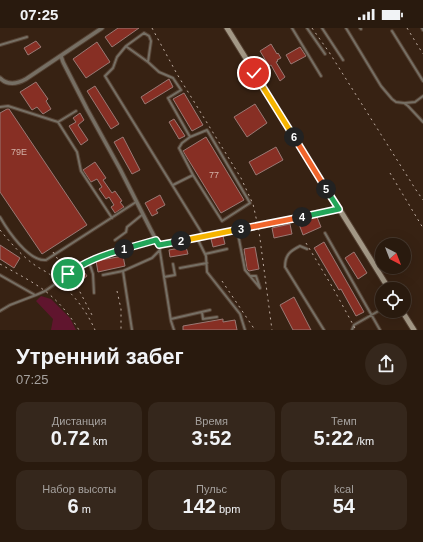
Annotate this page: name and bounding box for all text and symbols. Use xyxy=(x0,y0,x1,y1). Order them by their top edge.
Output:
text: 07:25 xyxy=(20,6,58,23)
pin xyxy=(237,56,271,90)
icon: check xyxy=(243,62,265,84)
pin: 6 xyxy=(284,127,304,147)
text: 6 xyxy=(291,131,297,143)
house number: 79Е xyxy=(11,147,27,157)
house number: 77 xyxy=(209,170,219,180)
pin: 5 xyxy=(316,179,336,199)
text: 5 xyxy=(323,183,329,195)
pin: 4 xyxy=(292,207,312,227)
text: 4 xyxy=(299,211,305,223)
pin: 3 xyxy=(231,219,251,239)
text: 3 xyxy=(238,223,244,235)
pin: 2 xyxy=(171,231,191,251)
text: 2 xyxy=(178,235,184,247)
north arrow xyxy=(375,238,411,274)
map controls xyxy=(375,238,411,318)
pin: 1 xyxy=(114,239,134,259)
text: 1 xyxy=(121,243,127,255)
pin xyxy=(51,257,85,291)
icon: arrive xyxy=(57,263,79,285)
button: locate xyxy=(375,282,411,318)
button: share xyxy=(365,343,407,385)
text: Утренний забег xyxy=(16,344,184,369)
text: 07:25 xyxy=(16,372,49,387)
text: Дистанция xyxy=(52,415,106,427)
text: Время xyxy=(195,415,228,427)
text: Темп xyxy=(331,415,357,427)
text: 0.72 xyxy=(51,427,90,449)
text: 3:52 xyxy=(191,427,232,449)
text: 5:22 xyxy=(313,427,353,449)
text: km xyxy=(90,435,108,447)
text: /km xyxy=(353,435,374,447)
text: Набор высоты xyxy=(42,483,116,495)
text: Пульс xyxy=(196,483,227,495)
text: kcal xyxy=(334,483,354,495)
text: 6 xyxy=(67,495,79,517)
text: 142 xyxy=(183,495,216,517)
text: 54 xyxy=(333,495,355,517)
text: m xyxy=(79,503,91,515)
text: bpm xyxy=(216,503,240,515)

